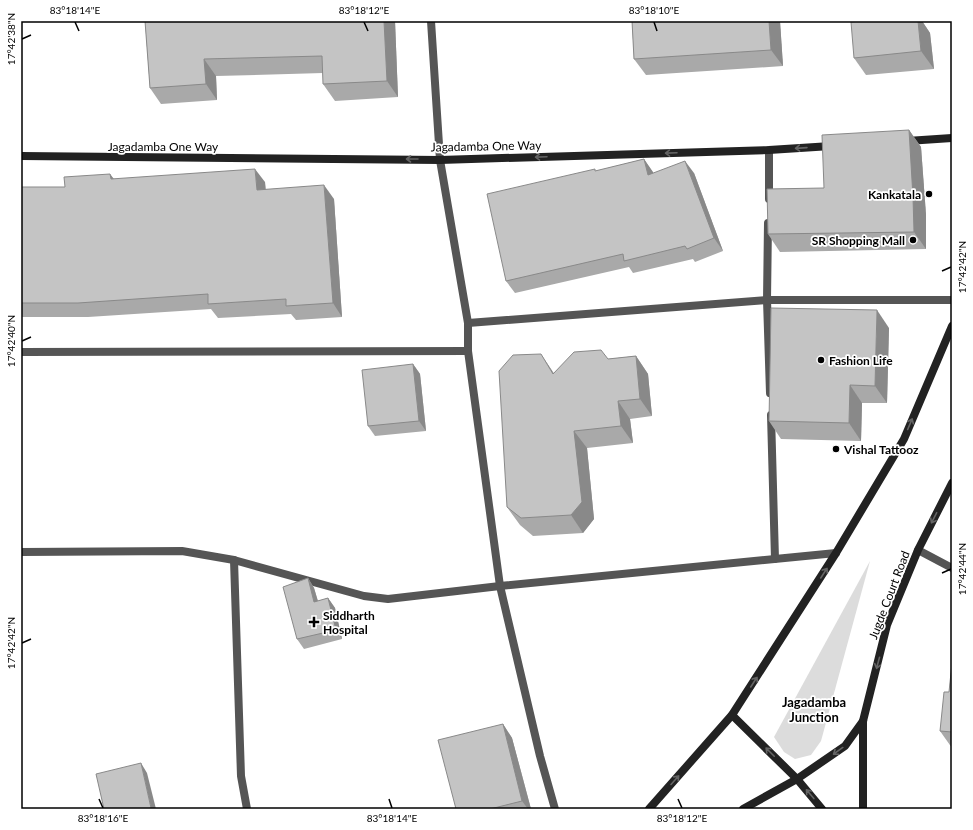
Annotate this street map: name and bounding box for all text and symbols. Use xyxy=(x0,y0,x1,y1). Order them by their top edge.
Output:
text: 83°18'14"E xyxy=(50,4,100,16)
text: 83°18'12"E xyxy=(339,4,389,16)
text: 83°18'10"E xyxy=(629,4,679,16)
text: 17°42'38"N xyxy=(5,13,17,65)
street label: Jagadamba One Way xyxy=(431,138,542,154)
street label: Jagadamba One Way xyxy=(108,139,219,154)
one-way arrow xyxy=(795,144,808,151)
one-way arrow xyxy=(665,149,678,157)
one-way arrow xyxy=(535,153,548,161)
one-way arrow xyxy=(406,156,419,163)
place label: Kankatala xyxy=(868,187,921,202)
marker: Kankatala xyxy=(924,189,934,199)
place label: SR Shopping Mall xyxy=(812,233,905,248)
marker: SR Shopping Mall xyxy=(908,235,918,245)
text: 17°42'42"N xyxy=(956,241,968,293)
text: 17°42'40"N xyxy=(5,315,17,367)
place label: Fashion Life xyxy=(829,353,893,368)
marker: Fashion Life xyxy=(816,355,826,365)
one-way arrow xyxy=(907,419,914,431)
place label: Vishal Tattooz xyxy=(843,442,919,457)
marker: Vishal Tattooz xyxy=(831,444,841,454)
one-way arrow xyxy=(930,512,938,524)
text: 17°42'44"N xyxy=(956,543,968,595)
street label: Jugde Court Road xyxy=(865,549,913,641)
one-way arrow xyxy=(820,567,828,579)
place label: Siddharth Hospital xyxy=(323,608,375,637)
marker: Siddharth Hospital xyxy=(308,616,320,628)
text: 17°42'42"N xyxy=(5,617,17,669)
one-way arrow xyxy=(873,656,881,669)
one-way arrow xyxy=(750,676,758,688)
district label: Jagadamba Junction xyxy=(782,694,846,725)
one-way arrow xyxy=(765,747,775,757)
one-way arrow xyxy=(833,747,844,755)
one-way arrow xyxy=(670,775,679,785)
one-way arrow xyxy=(805,789,814,799)
text: 83°18'16"E xyxy=(78,812,128,824)
text: 83°18'14"E xyxy=(367,812,417,824)
text: 83°18'12"E xyxy=(657,812,707,824)

